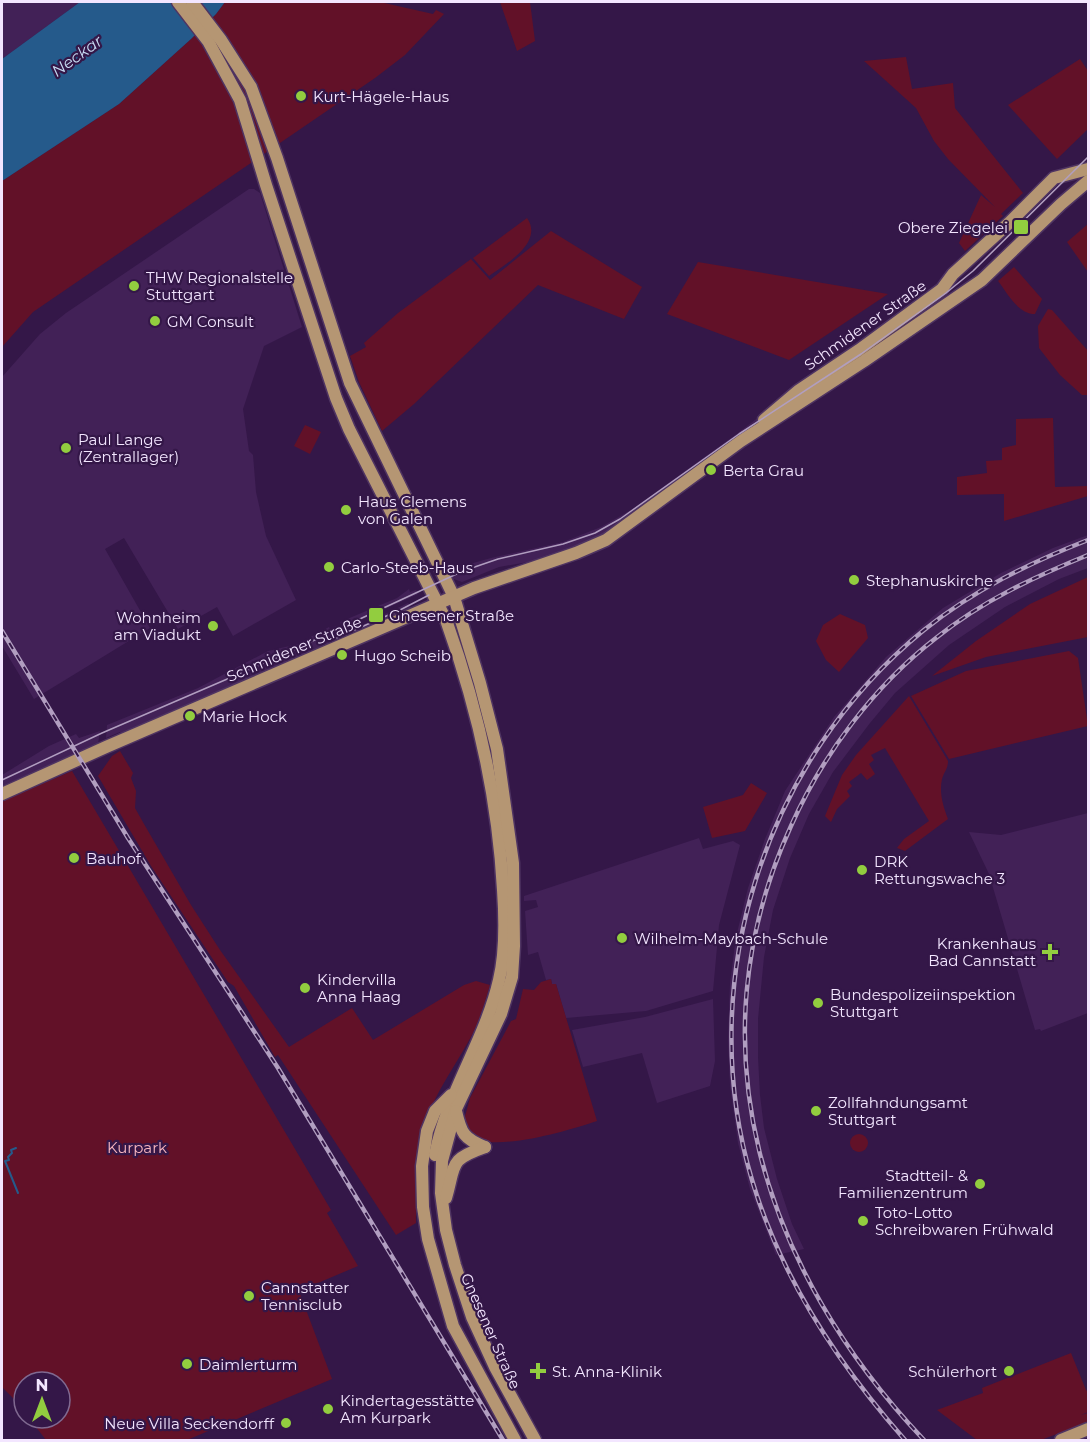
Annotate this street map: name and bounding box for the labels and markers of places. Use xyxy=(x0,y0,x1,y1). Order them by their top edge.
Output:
place label: Kurt-Hägele-Haus xyxy=(313,87,449,106)
marker: Kurt-Hägele-Haus xyxy=(294,89,308,103)
place label: Obere Ziegelei xyxy=(898,218,1008,237)
marker: Obere Ziegelei xyxy=(1012,218,1030,236)
place label: THW Regionalstelle Stuttgart xyxy=(146,268,293,304)
marker: THW Regionalstelle Stuttgart xyxy=(127,279,141,293)
place label: GM Consult xyxy=(167,312,254,331)
marker: GM Consult xyxy=(148,314,162,328)
place label: Paul Lange (Zentrallager) xyxy=(78,430,179,466)
marker: Paul Lange (Zentrallager) xyxy=(59,441,73,455)
place label: Berta Grau xyxy=(723,461,804,480)
marker: Berta Grau xyxy=(704,463,718,477)
place label: Haus Clemens von Galen xyxy=(358,492,467,528)
marker: Haus Clemens von Galen xyxy=(339,503,353,517)
place label: Carlo-Steeb-Haus xyxy=(341,558,473,577)
marker: Carlo-Steeb-Haus xyxy=(322,560,336,574)
place label: Stephanuskirche xyxy=(866,571,993,590)
marker: Stephanuskirche xyxy=(847,573,861,587)
marker: Gnesener Straße xyxy=(367,606,385,624)
place label: Gnesener Straße xyxy=(389,606,514,625)
place label: Wohnheim am Viadukt xyxy=(114,608,201,644)
marker: Wohnheim am Viadukt xyxy=(206,619,220,633)
place label: Hugo Scheib xyxy=(354,646,451,665)
marker: Hugo Scheib xyxy=(335,648,349,662)
place label: Marie Hock xyxy=(202,707,287,726)
marker: Marie Hock xyxy=(183,709,197,723)
place label: Bauhof xyxy=(86,849,142,868)
marker: Bauhof xyxy=(67,851,81,865)
place label: DRK Rettungswache 3 xyxy=(874,852,1005,888)
marker: DRK Rettungswache 3 xyxy=(855,863,869,877)
place label: Wilhelm-Maybach-Schule xyxy=(634,929,828,948)
marker: Wilhelm-Maybach-Schule xyxy=(615,931,629,945)
place label: Krankenhaus Bad Cannstatt xyxy=(928,934,1036,970)
marker: Krankenhaus Bad Cannstatt xyxy=(1041,943,1059,961)
place label: Kindervilla Anna Haag xyxy=(317,970,401,1006)
marker: Kindervilla Anna Haag xyxy=(298,981,312,995)
place label: Bundespolizeiinspektion Stuttgart xyxy=(830,985,1016,1021)
marker: Bundespolizeiinspektion Stuttgart xyxy=(811,996,825,1010)
place label: Zollfahndungsamt Stuttgart xyxy=(828,1093,968,1129)
marker: Zollfahndungsamt Stuttgart xyxy=(809,1104,823,1118)
place label: Stadtteil- & Familienzentrum xyxy=(838,1166,968,1202)
marker: Stadtteil- & Familienzentrum xyxy=(973,1177,987,1191)
place label: Toto-Lotto Schreibwaren Frühwald xyxy=(875,1203,1054,1239)
marker: Toto-Lotto Schreibwaren Frühwald xyxy=(856,1214,870,1228)
place label: Cannstatter Tennisclub xyxy=(261,1278,349,1314)
marker: Cannstatter Tennisclub xyxy=(242,1289,256,1303)
place label: Daimlerturm xyxy=(199,1355,298,1374)
marker: Daimlerturm xyxy=(180,1357,194,1371)
marker: St. Anna-Klinik xyxy=(529,1362,547,1380)
place label: St. Anna-Klinik xyxy=(552,1362,662,1381)
place label: Schülerhort xyxy=(908,1362,997,1381)
marker: Schülerhort xyxy=(1002,1364,1016,1378)
place label: Kindertagesstätte Am Kurpark xyxy=(340,1391,474,1427)
marker: Kindertagesstätte Am Kurpark xyxy=(321,1402,335,1416)
place label: Neue Villa Seckendorff xyxy=(104,1414,275,1433)
marker: Neue Villa Seckendorff xyxy=(279,1416,293,1430)

